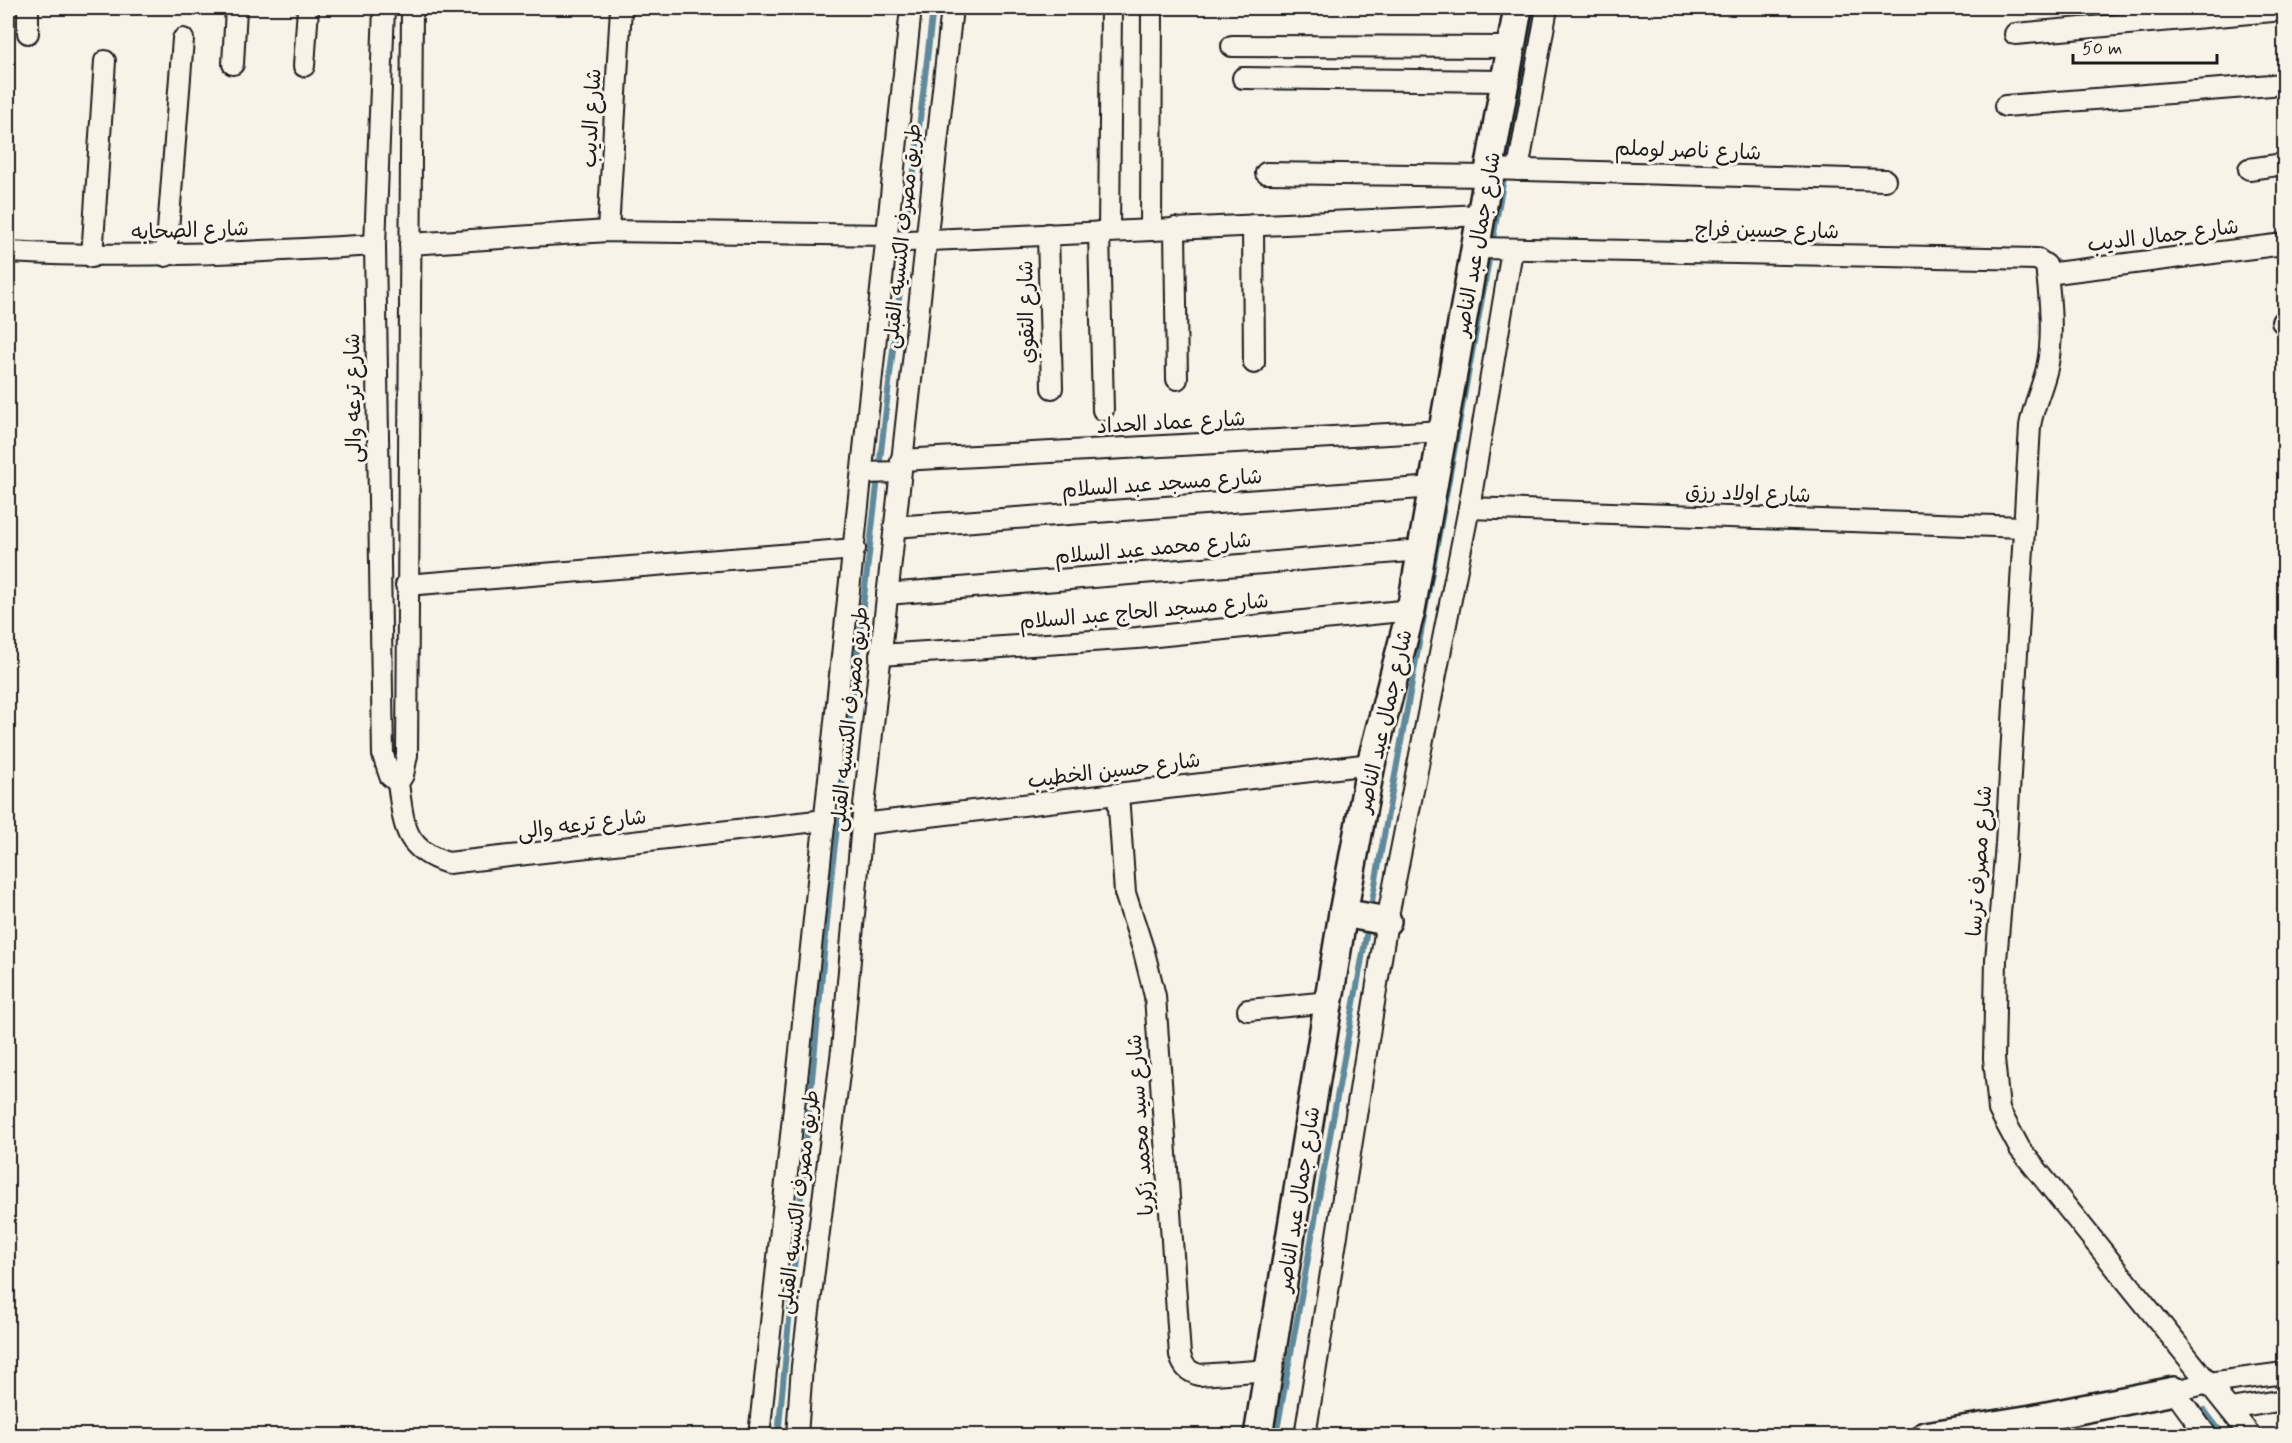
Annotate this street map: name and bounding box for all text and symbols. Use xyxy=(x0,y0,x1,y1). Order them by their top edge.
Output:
scale bar xyxy=(2073,27,2217,65)
text: 50 m xyxy=(2082,37,2122,61)
street label: شارع الديب xyxy=(575,68,609,168)
street label: طريق مصرف الكنسيه القبلى xyxy=(877,122,929,350)
street label: شارع ناصر لوملم xyxy=(1614,134,1762,169)
street label: شارع جمال عبد الناصر xyxy=(1448,150,1508,341)
street label: شارع جمال الديب xyxy=(2086,213,2240,259)
street label: شارع الصحابه xyxy=(131,215,249,247)
street label: شارع حسين فراج xyxy=(1695,216,1839,246)
street label: شارع التقوي xyxy=(1012,260,1042,364)
street label: شارع ترعه والى xyxy=(339,333,369,463)
street label: شارع عماد الحداد xyxy=(1096,405,1246,441)
street label: شارع مسجد عبد السلام xyxy=(1061,463,1263,506)
street label: شارع اولاد رزق xyxy=(1685,478,1811,510)
street label: شارع محمد عبد السلام xyxy=(1053,526,1253,573)
street label: شارع مسجد الحاج عبد السلام xyxy=(1018,587,1270,638)
street label: طريق مصرف الكنسيه القبلى xyxy=(824,605,876,833)
street label: شارع جمال عبد الناصر xyxy=(1350,627,1420,817)
street label: شارع حسين الخطيب xyxy=(1026,746,1202,795)
street label: شارع مصرف ترسا xyxy=(1961,784,1999,938)
street label: شارع ترعه والى xyxy=(516,803,648,847)
street label: شارع سيد محمد زكريا xyxy=(1121,1033,1161,1217)
street label: طريق مصرف الكنسيه القبلى xyxy=(771,1088,827,1316)
street label: شارع جمال عبد الناصر xyxy=(1270,1105,1327,1296)

